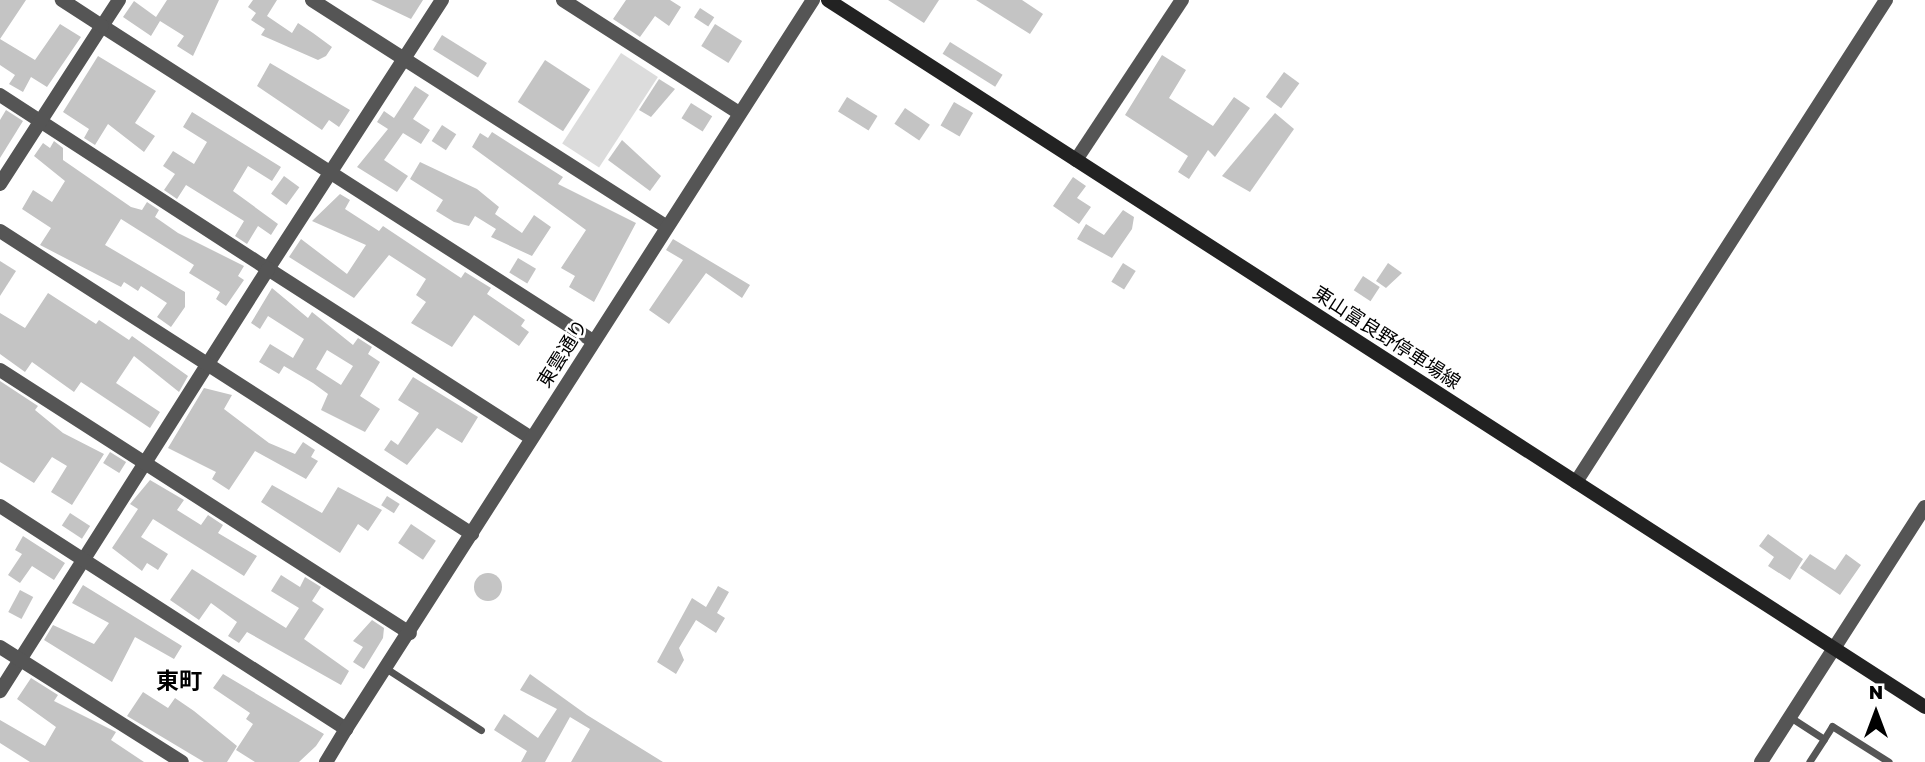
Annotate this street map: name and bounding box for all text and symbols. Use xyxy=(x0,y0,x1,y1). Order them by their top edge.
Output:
street label: 東山富良野停車場線 xyxy=(1309,281,1465,393)
street label: 東雲通り xyxy=(532,315,592,391)
district label: 東町 xyxy=(156,666,202,694)
north arrow xyxy=(1841,678,1911,748)
text: N xyxy=(1869,680,1883,703)

